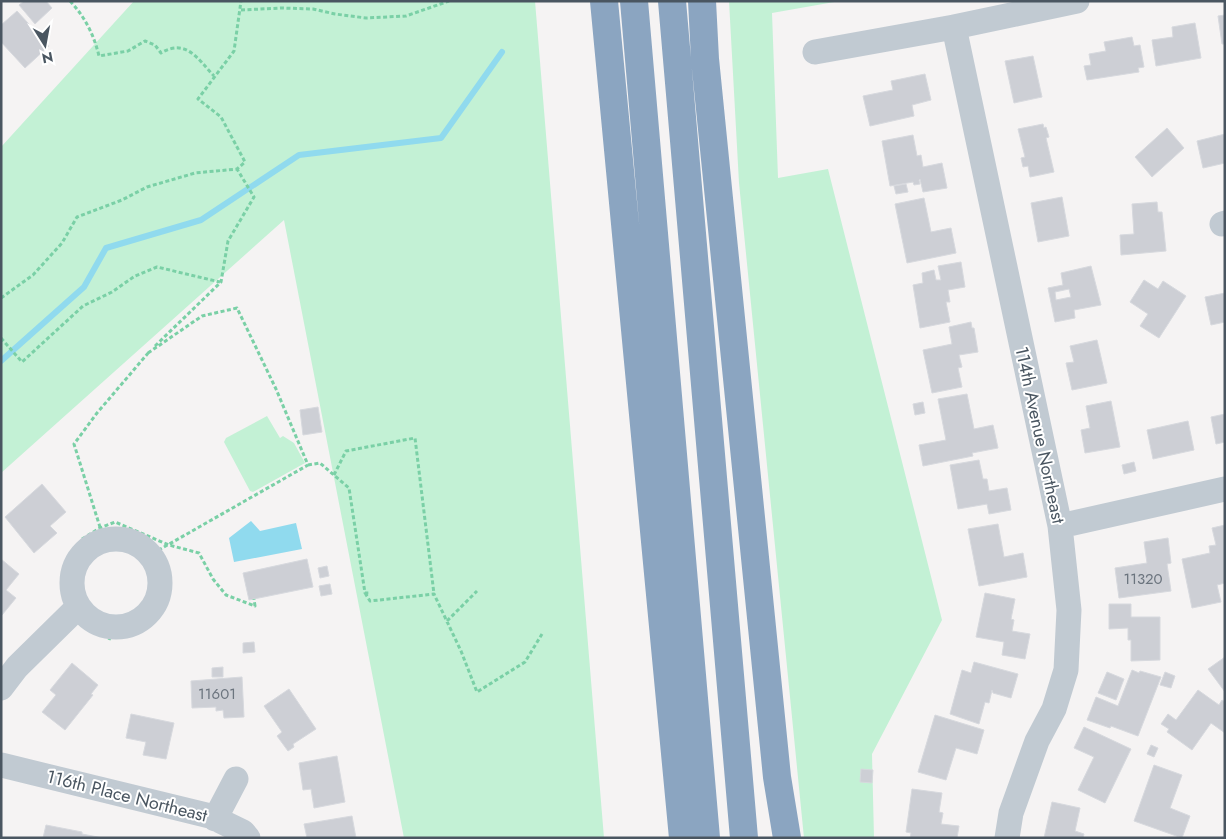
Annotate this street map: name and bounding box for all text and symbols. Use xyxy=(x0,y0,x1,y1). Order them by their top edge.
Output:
north arrow xyxy=(20,20,70,70)
text: N xyxy=(40,47,55,69)
street label: 114th Avenue Northeast xyxy=(1009,344,1072,527)
house number: 11320 xyxy=(1123,568,1163,590)
house number: 11601 xyxy=(198,683,236,705)
street label: 116th Place Northeast xyxy=(44,763,211,829)

